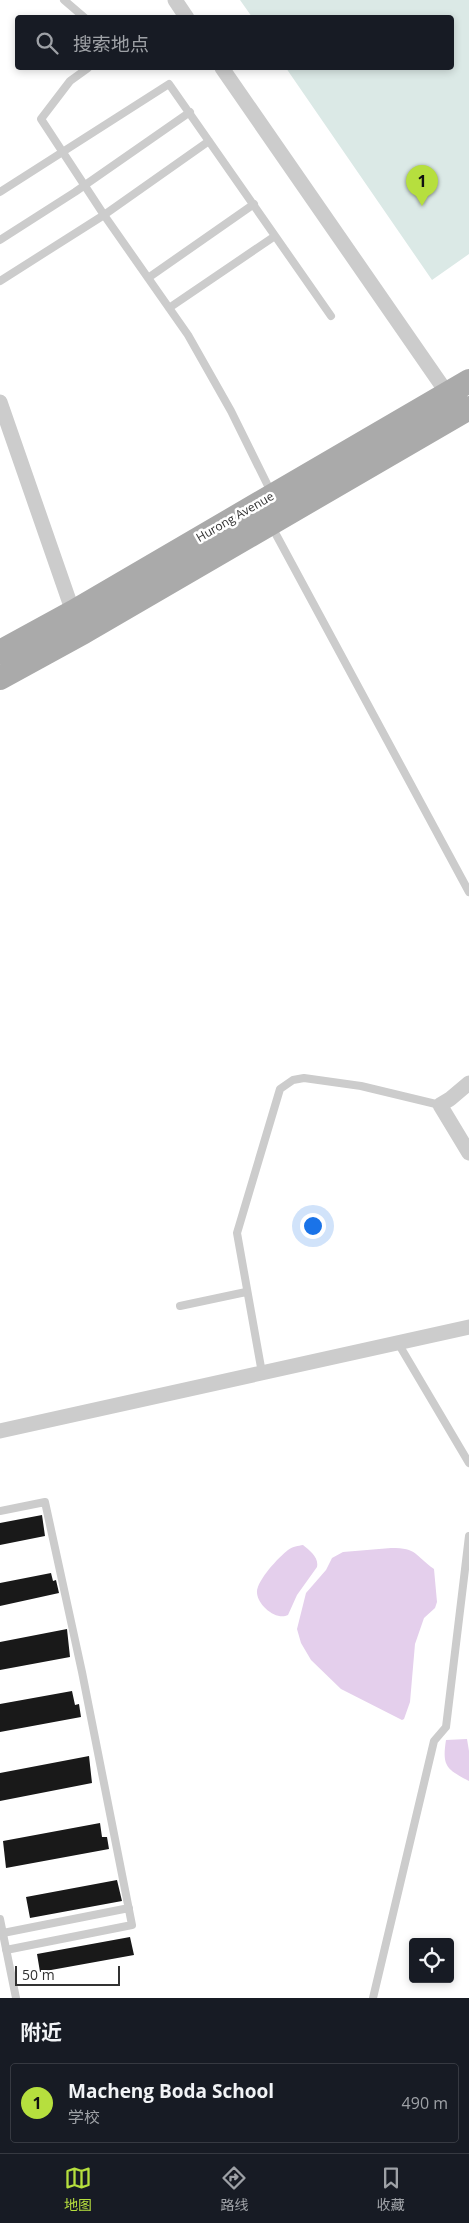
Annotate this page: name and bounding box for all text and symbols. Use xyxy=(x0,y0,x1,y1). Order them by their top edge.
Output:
search box xyxy=(15,15,454,70)
icon: search xyxy=(33,29,61,57)
text: 搜索地点 xyxy=(73,31,149,57)
pin: 1 xyxy=(406,165,438,206)
street label: Hurong Avenue xyxy=(193,487,277,546)
your location xyxy=(300,1213,326,1239)
map controls xyxy=(409,1938,454,1983)
button: locate xyxy=(409,1938,454,1983)
scale bar xyxy=(15,1963,120,1986)
text: 50 m xyxy=(22,1965,55,1984)
text: 附近 xyxy=(20,2018,62,2046)
text: Macheng Boda School xyxy=(68,2078,274,2104)
text: 1 xyxy=(32,2092,42,2114)
text: 490 m xyxy=(402,2092,448,2114)
text: 学校 xyxy=(68,2106,100,2128)
tab: 地图 xyxy=(64,2164,92,2214)
tab: 路线 xyxy=(220,2164,248,2214)
tab: 收藏 xyxy=(377,2164,405,2214)

